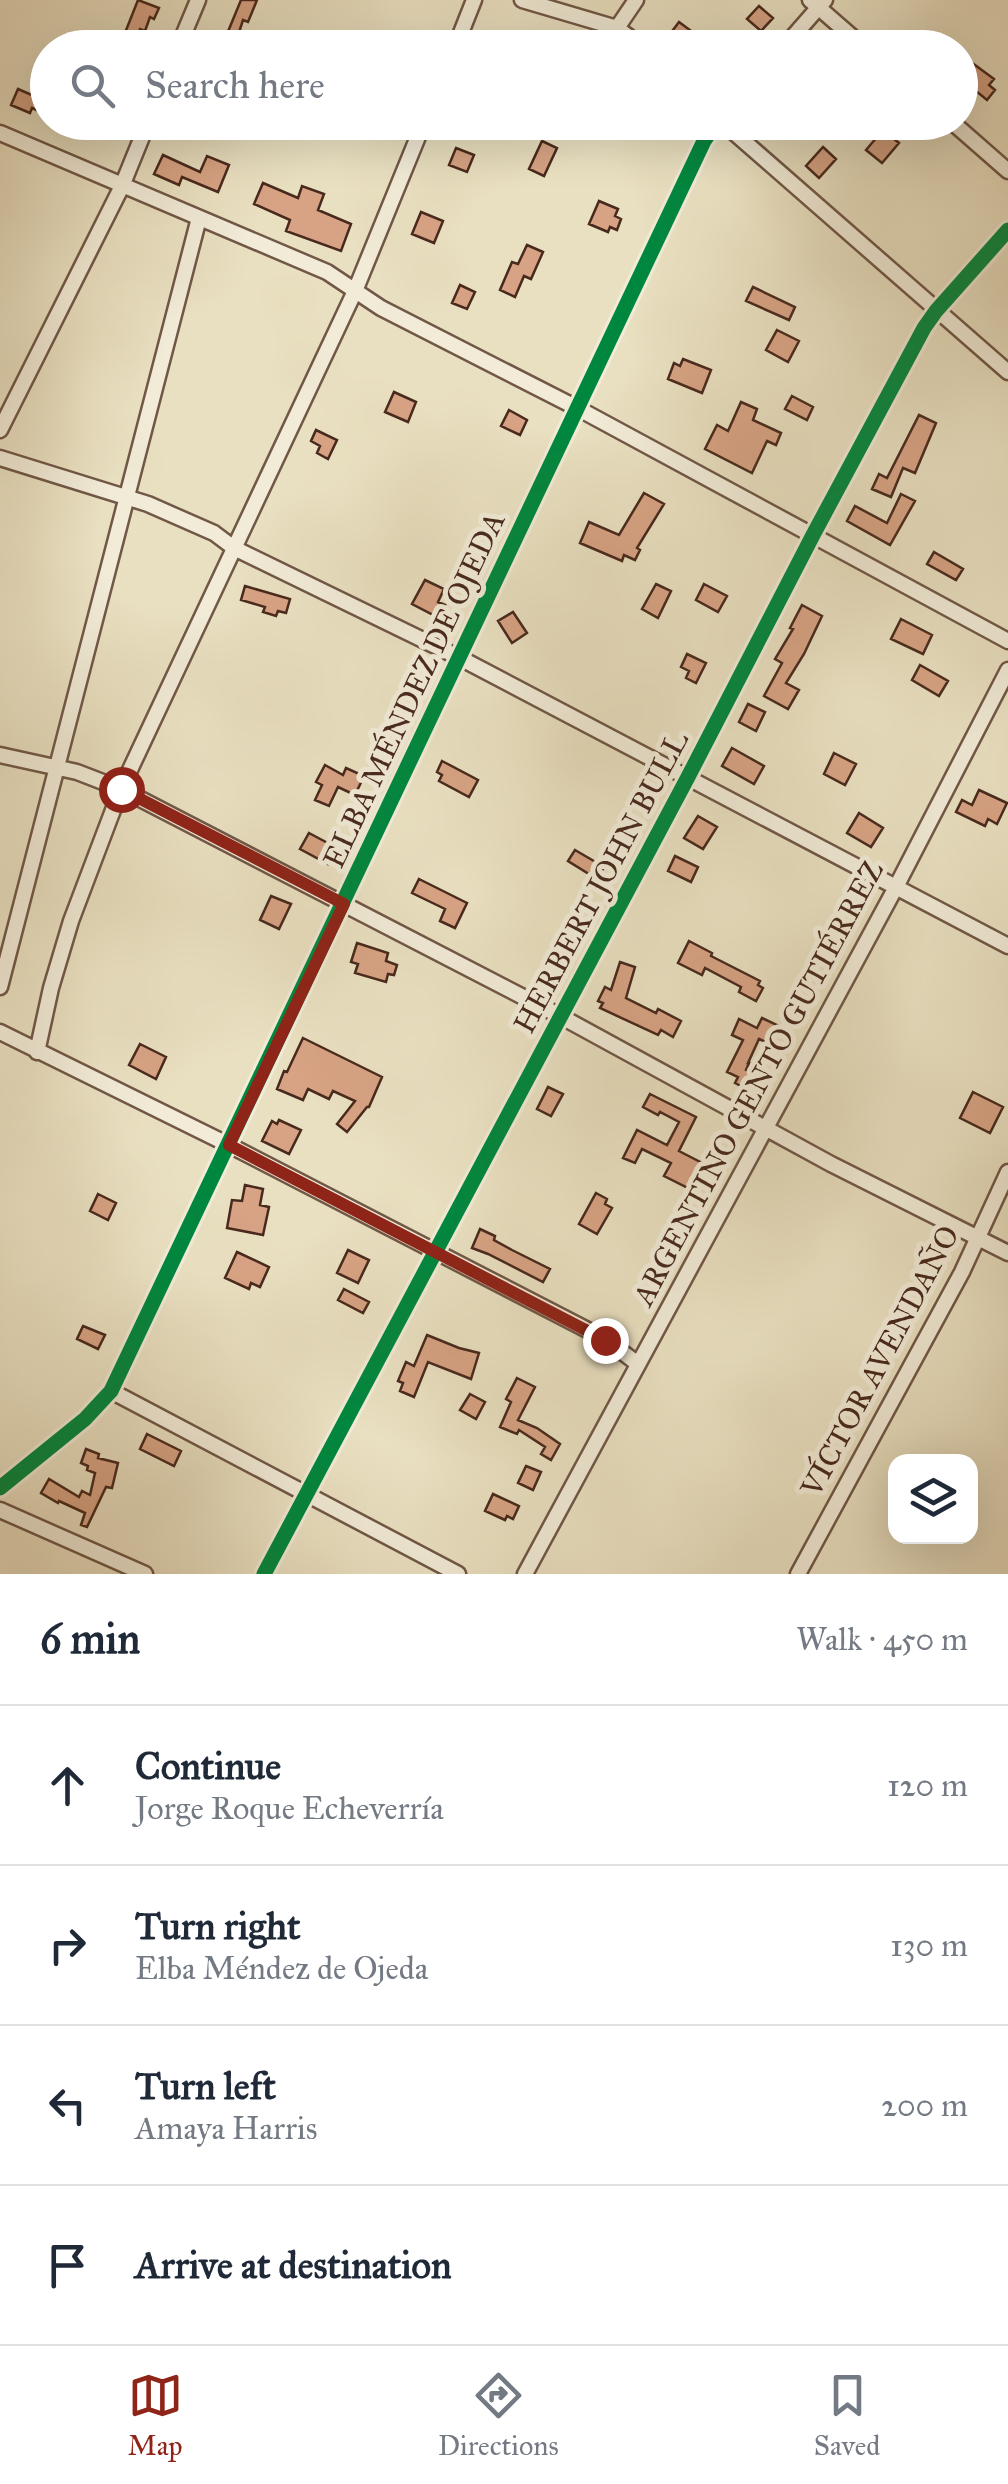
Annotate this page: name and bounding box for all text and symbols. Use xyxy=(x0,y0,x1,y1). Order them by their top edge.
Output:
search box xyxy=(30,30,978,140)
icon: search xyxy=(65,58,120,113)
text: Search here xyxy=(145,62,325,108)
street label: ELBA MÉNDEZ DE OJEDA xyxy=(315,506,512,874)
street label: HERBERT JOHN BULL xyxy=(506,725,696,1039)
route start xyxy=(99,767,145,813)
street label: ARGENTINO GENTO GUTIÉRREZ xyxy=(623,854,891,1314)
street label: VÍCTOR AVENDAÑO xyxy=(792,1219,967,1503)
route end xyxy=(583,1318,629,1364)
map controls xyxy=(888,1454,978,1544)
button: layers xyxy=(888,1454,978,1544)
text: 6 min xyxy=(40,1613,140,1665)
text: Walk · 450 m xyxy=(796,1620,968,1659)
text: Continue xyxy=(135,1743,281,1789)
icon: ahead xyxy=(40,1758,95,1813)
text: 120 m xyxy=(887,1766,968,1805)
text: Jorge Roque Echeverría xyxy=(135,1789,444,1828)
text: Turn right xyxy=(135,1903,301,1949)
icon: right xyxy=(40,1918,95,1973)
text: 130 m xyxy=(890,1926,968,1965)
text: Elba Méndez de Ojeda xyxy=(135,1949,428,1988)
text: Turn left xyxy=(135,2063,276,2109)
icon: left xyxy=(40,2078,95,2133)
text: 200 m xyxy=(881,2086,968,2125)
text: Amaya Harris xyxy=(135,2109,318,2148)
icon: arrive xyxy=(40,2238,95,2293)
text: Arrive at destination xyxy=(135,2242,452,2288)
tab: Map xyxy=(128,2368,183,2463)
tab: Directions xyxy=(438,2368,559,2463)
tab: Saved xyxy=(814,2368,880,2463)

